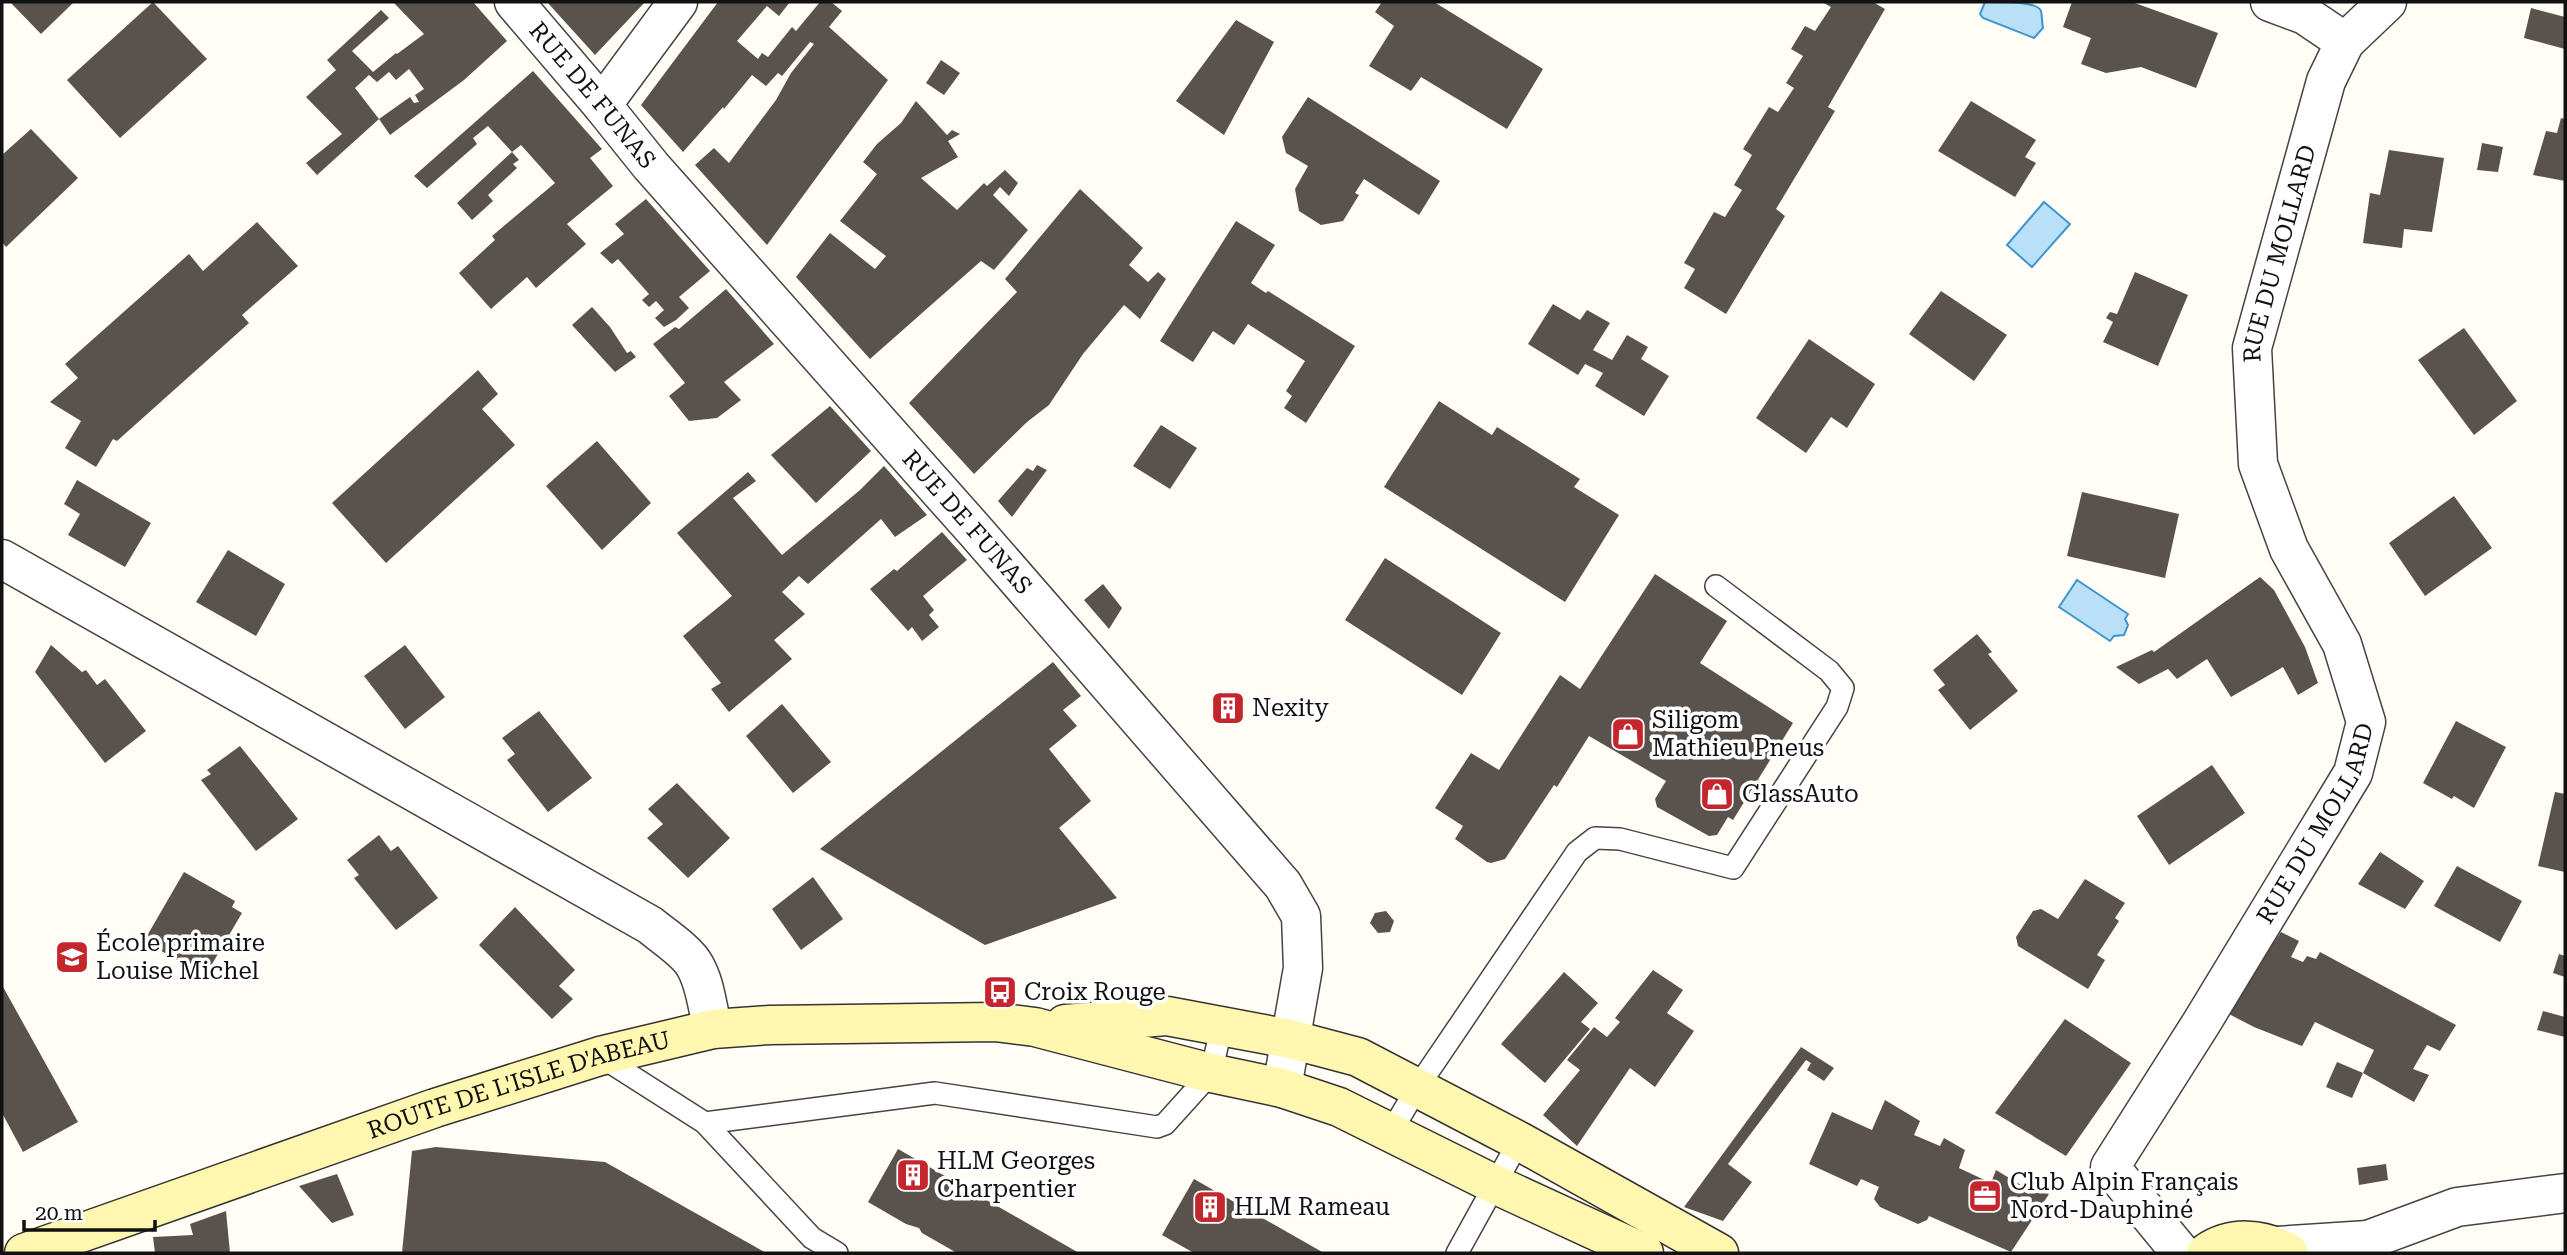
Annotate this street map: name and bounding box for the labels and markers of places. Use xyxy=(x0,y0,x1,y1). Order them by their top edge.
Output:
building icon: Nexity xyxy=(1209,689,1247,727)
place label: Nexity xyxy=(1252,694,1330,722)
place label: Siligom Mathieu Pneus xyxy=(1652,706,1824,762)
shop icon: Siligom Mathieu Pneus xyxy=(1609,715,1647,753)
shop icon: GlassAuto xyxy=(1698,775,1736,813)
place label: GlassAuto xyxy=(1742,780,1859,808)
place label: École primaire Louise Michel xyxy=(96,928,265,985)
school or university icon: École primaire Louise Michel xyxy=(53,938,91,976)
bus stop icon: Croix Rouge xyxy=(981,973,1019,1011)
place label: Croix Rouge xyxy=(1024,978,1166,1006)
place label: HLM Georges Charpentier xyxy=(937,1147,1095,1203)
building icon: HLM Georges Charpentier xyxy=(894,1156,932,1194)
place label: Club Alpin Français Nord-Dauphiné xyxy=(2010,1168,2238,1224)
office icon: Club Alpin Français Nord-Dauphiné xyxy=(1966,1177,2004,1215)
building icon: HLM Rameau xyxy=(1191,1188,1229,1226)
place label: HLM Rameau xyxy=(1234,1193,1390,1221)

